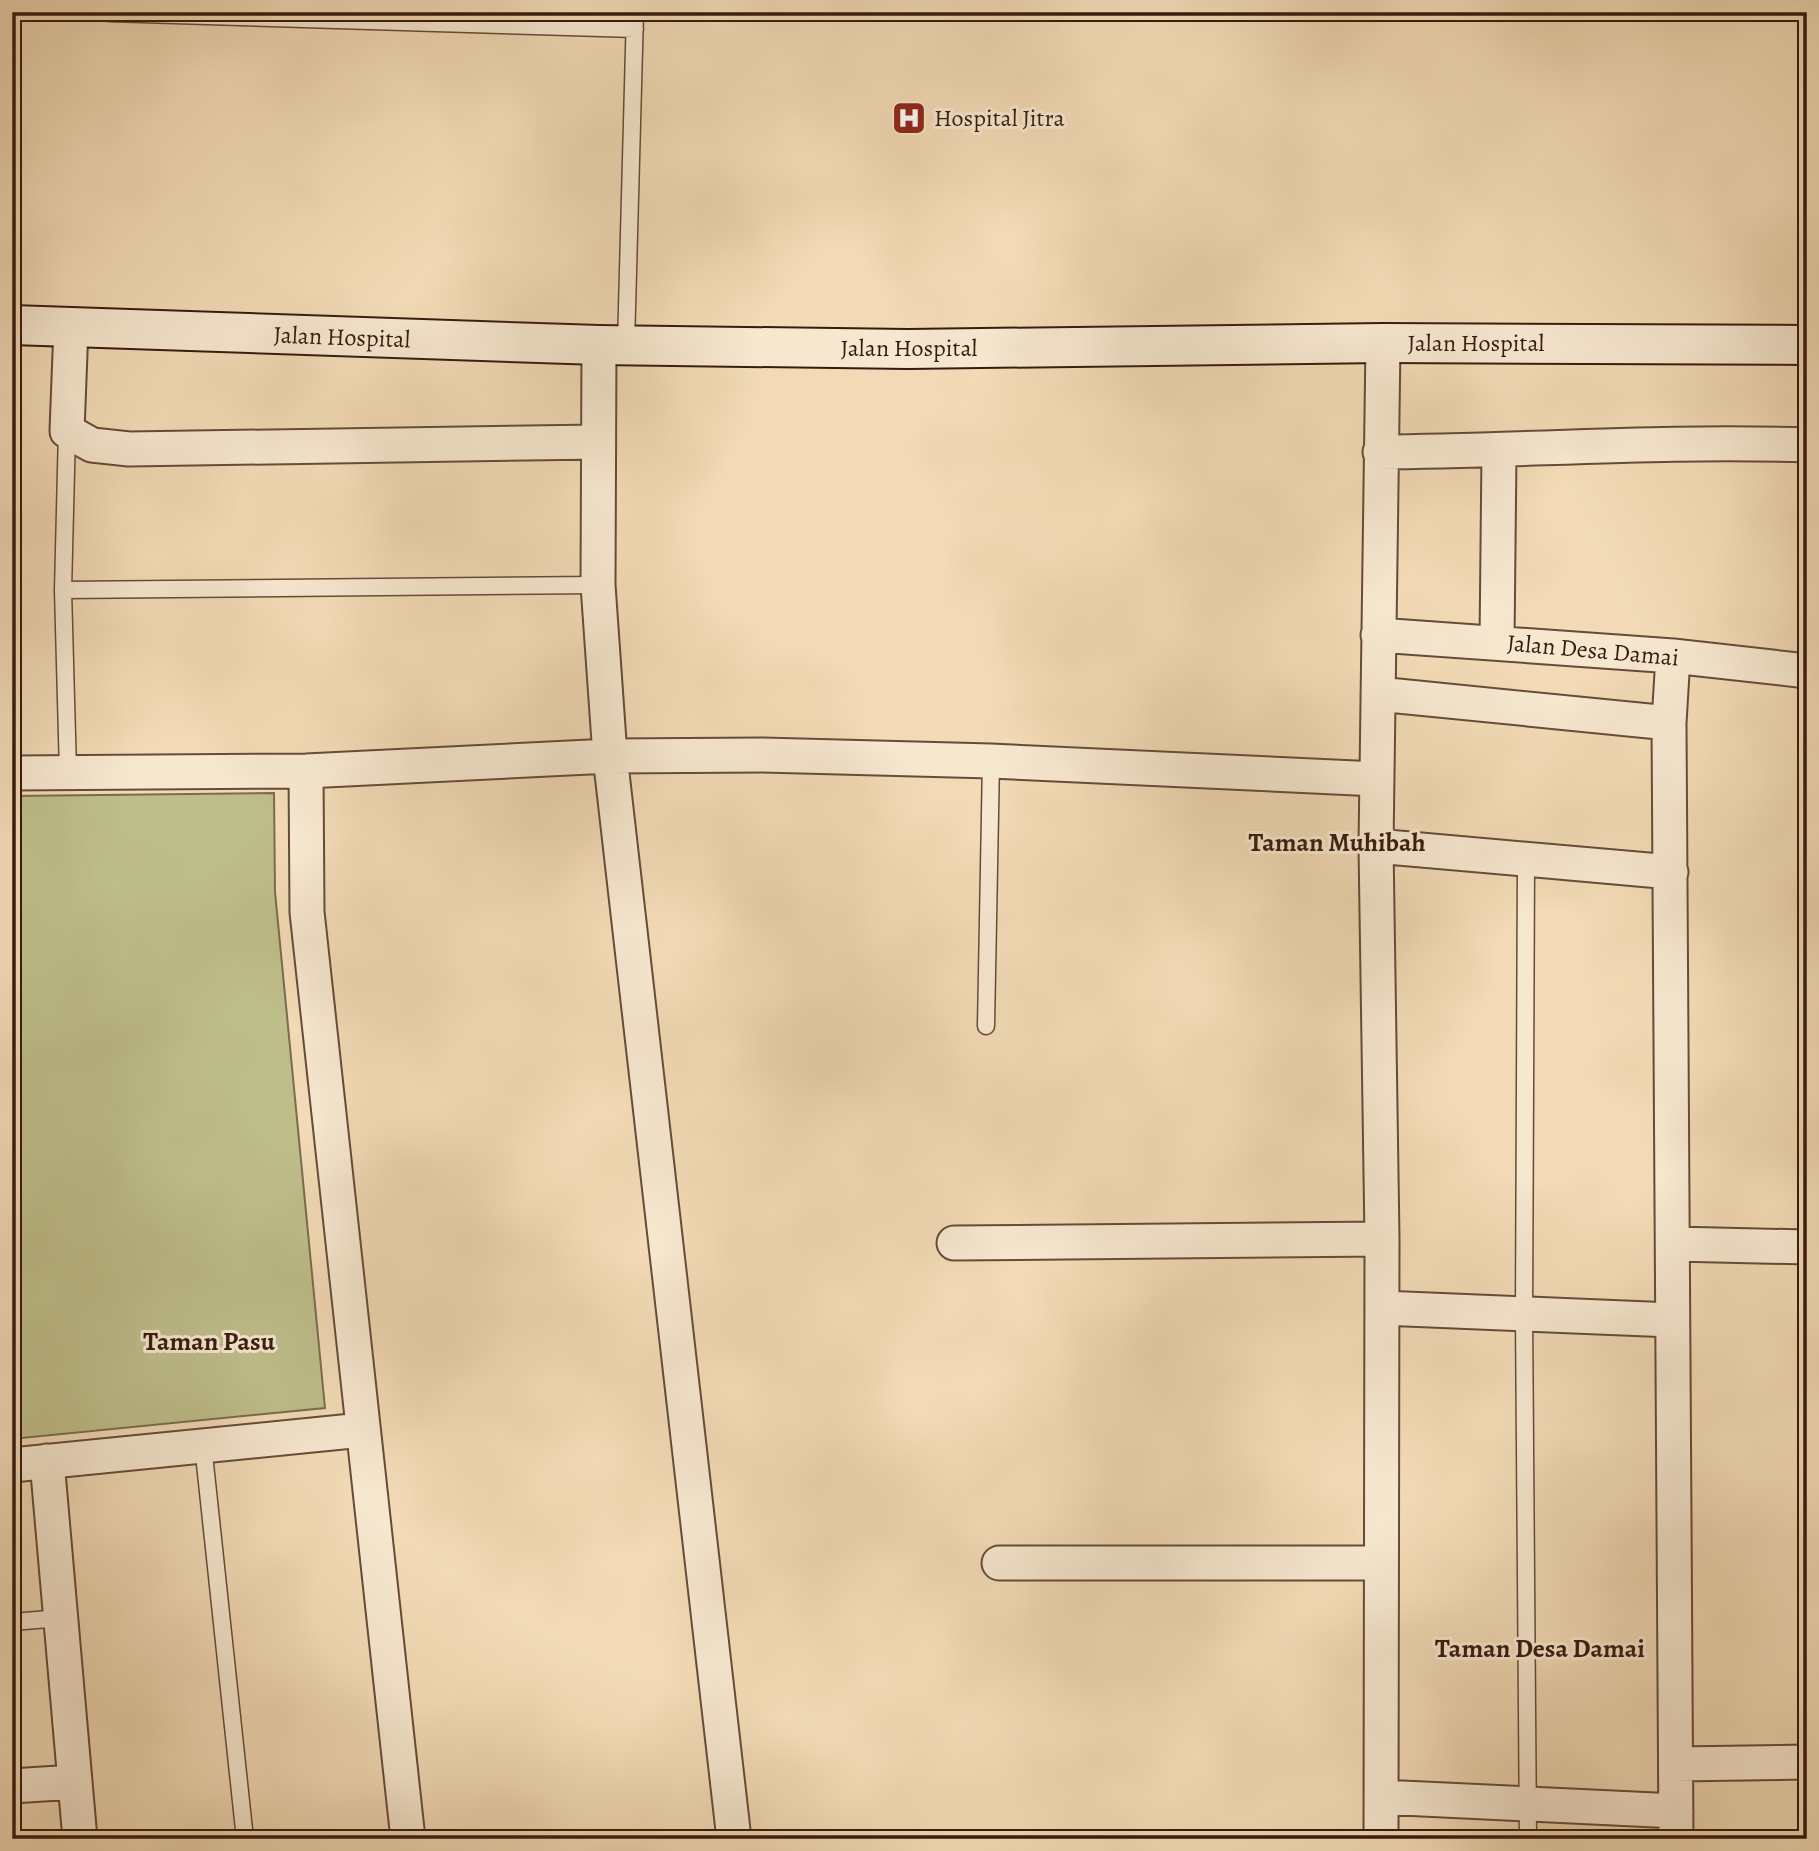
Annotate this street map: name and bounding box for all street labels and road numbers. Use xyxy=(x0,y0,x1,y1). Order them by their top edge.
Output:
street label: Jalan Hospital xyxy=(273,319,411,355)
street label: Jalan Hospital xyxy=(1408,327,1545,359)
street label: Jalan Hospital xyxy=(841,332,978,364)
street label: Jalan Desa Damai xyxy=(1506,627,1680,673)

